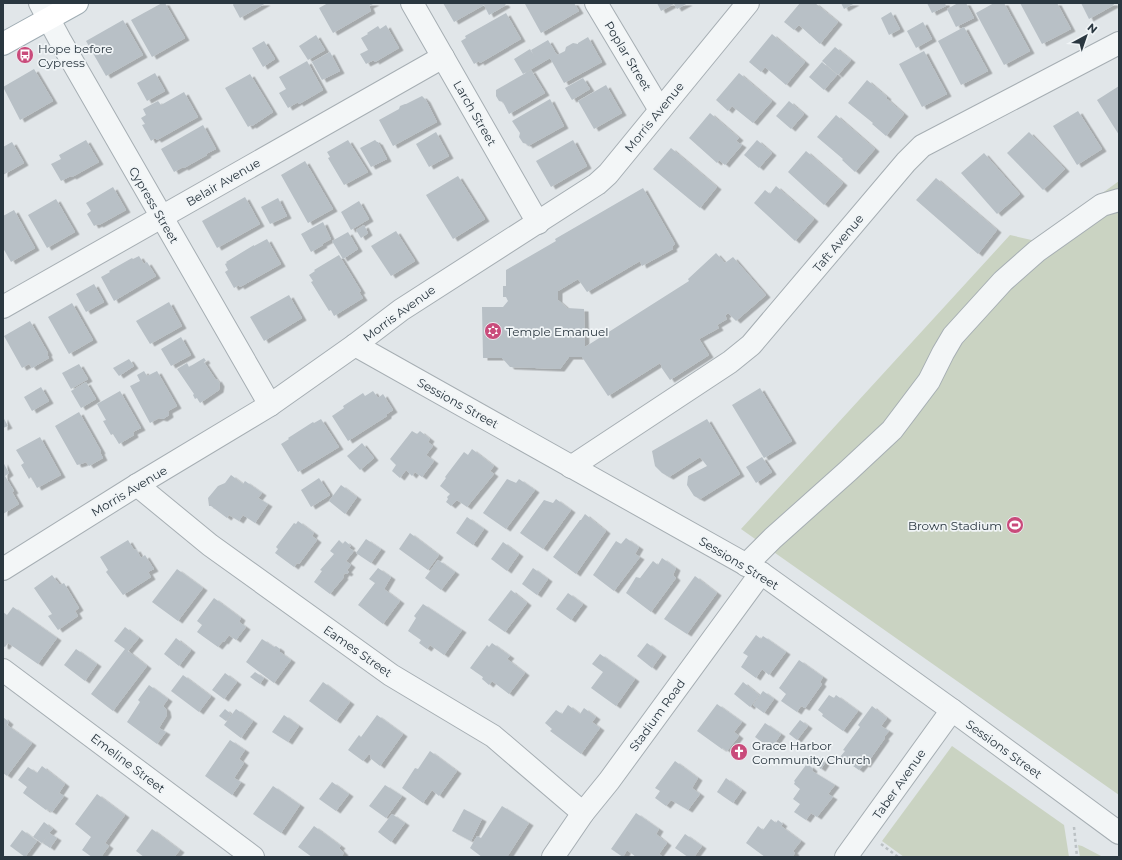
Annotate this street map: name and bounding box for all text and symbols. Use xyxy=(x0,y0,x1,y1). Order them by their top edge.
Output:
north arrow xyxy=(1066,16,1106,56)
street label: Poplar Street xyxy=(601,18,655,94)
text: N xyxy=(1085,20,1100,37)
place label: Hope before Cypress xyxy=(38,41,113,70)
bus stop icon: Hope before Cypress xyxy=(15,45,35,65)
street label: Larch Street xyxy=(450,78,500,148)
street label: Morris Avenue xyxy=(621,79,687,155)
street label: Belair Avenue xyxy=(183,155,263,209)
street label: Cypress Street xyxy=(126,164,182,246)
street label: Taft Avenue xyxy=(809,211,867,275)
street label: Morris Avenue xyxy=(360,282,438,344)
synagogue icon: Temple Emanuel xyxy=(483,321,503,341)
place label: Temple Emanuel xyxy=(506,324,608,339)
street label: Sessions Street xyxy=(415,375,501,432)
street label: Morris Avenue xyxy=(88,462,170,520)
sports icon: Brown Stadium xyxy=(1005,515,1025,535)
place label: Brown Stadium xyxy=(908,518,1002,533)
street label: Sessions Street xyxy=(696,533,782,593)
street label: Eames Street xyxy=(321,622,395,680)
street label: Stadium Road xyxy=(626,676,688,754)
street label: Sessions Street xyxy=(963,716,1045,782)
street label: Emeline Street xyxy=(88,730,168,796)
place label: Grace Harbor Community Church xyxy=(752,738,871,767)
church icon: Grace Harbor Community Church xyxy=(729,742,749,762)
street label: Taber Avenue xyxy=(869,746,929,822)

